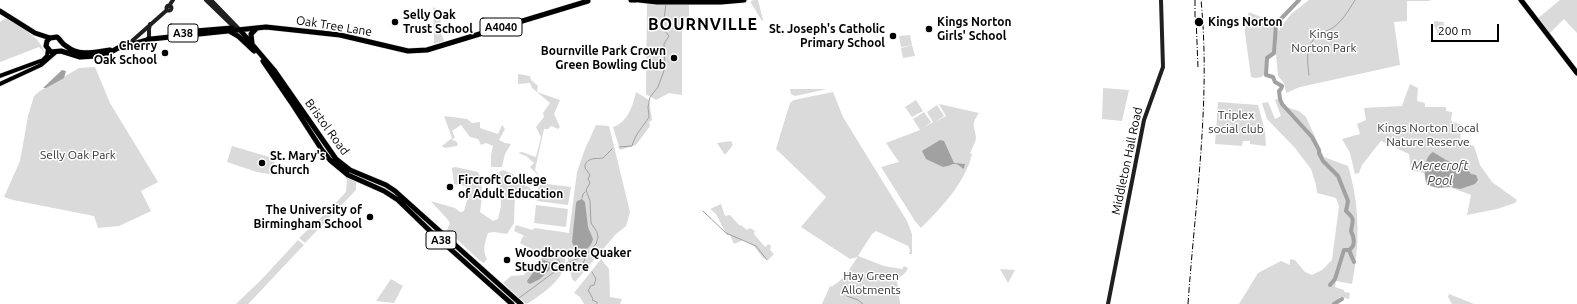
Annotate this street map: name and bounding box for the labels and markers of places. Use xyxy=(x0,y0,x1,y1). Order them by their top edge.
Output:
place label: Selly Oak Trust School xyxy=(403,8,473,36)
place label: Kings Norton Girls' School xyxy=(937,15,1011,43)
place label: Kings Norton xyxy=(1208,15,1282,29)
marker: Kings Norton xyxy=(1193,16,1205,28)
marker: Selly Oak Trust School xyxy=(390,17,400,27)
place label: St. Joseph's Catholic Primary School xyxy=(769,22,885,50)
marker: Kings Norton Girls' School xyxy=(924,24,934,34)
marker: St. Joseph's Catholic Primary School xyxy=(888,31,898,41)
place label: Cherry Oak School xyxy=(94,39,157,67)
place label: Bournville Park Crown Green Bowling Club xyxy=(541,44,666,72)
marker: Cherry Oak School xyxy=(160,48,170,58)
marker: Bournville Park Crown Green Bowling Club xyxy=(669,53,679,63)
place label: St. Mary's Church xyxy=(270,149,325,177)
marker: St. Mary's Church xyxy=(257,158,267,168)
place label: Fircroft College of Adult Education xyxy=(458,173,563,201)
marker: Fircroft College of Adult Education xyxy=(445,182,455,192)
place label: The University of Birmingham School xyxy=(253,203,362,231)
marker: The University of Birmingham School xyxy=(365,212,375,222)
place label: Woodbrooke Quaker Study Centre xyxy=(515,246,631,274)
marker: Woodbrooke Quaker Study Centre xyxy=(502,255,512,265)

